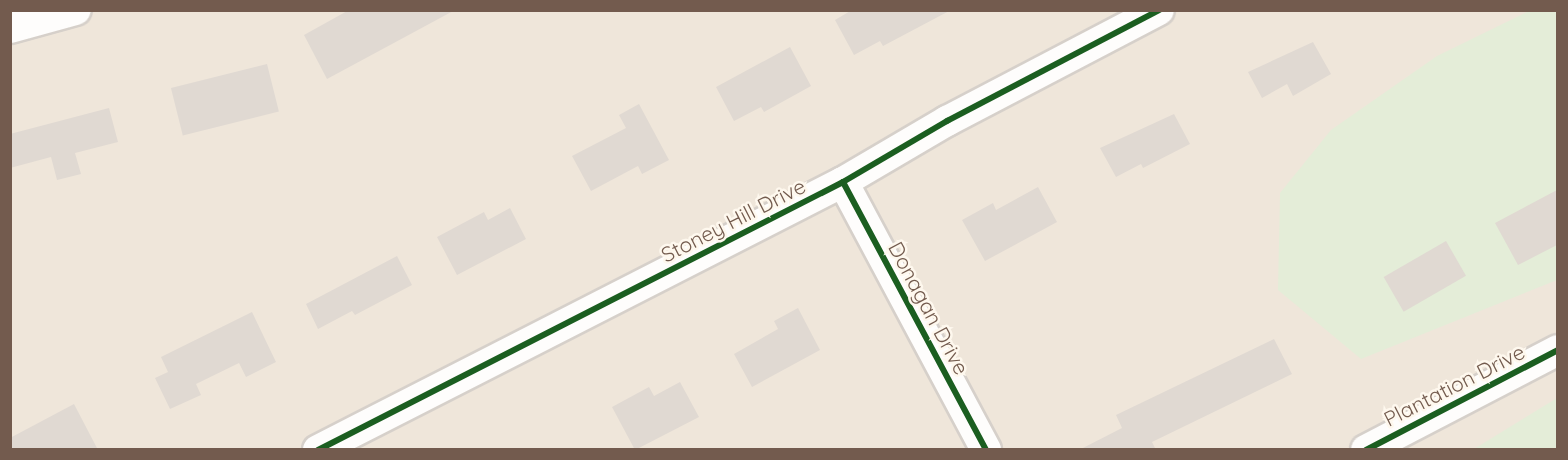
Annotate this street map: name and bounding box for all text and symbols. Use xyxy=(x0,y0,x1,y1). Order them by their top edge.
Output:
street label: Stoney Hill Drive xyxy=(657,173,809,267)
street label: Donagan Drive xyxy=(883,237,975,379)
street label: Plantation Drive xyxy=(1379,339,1529,431)

